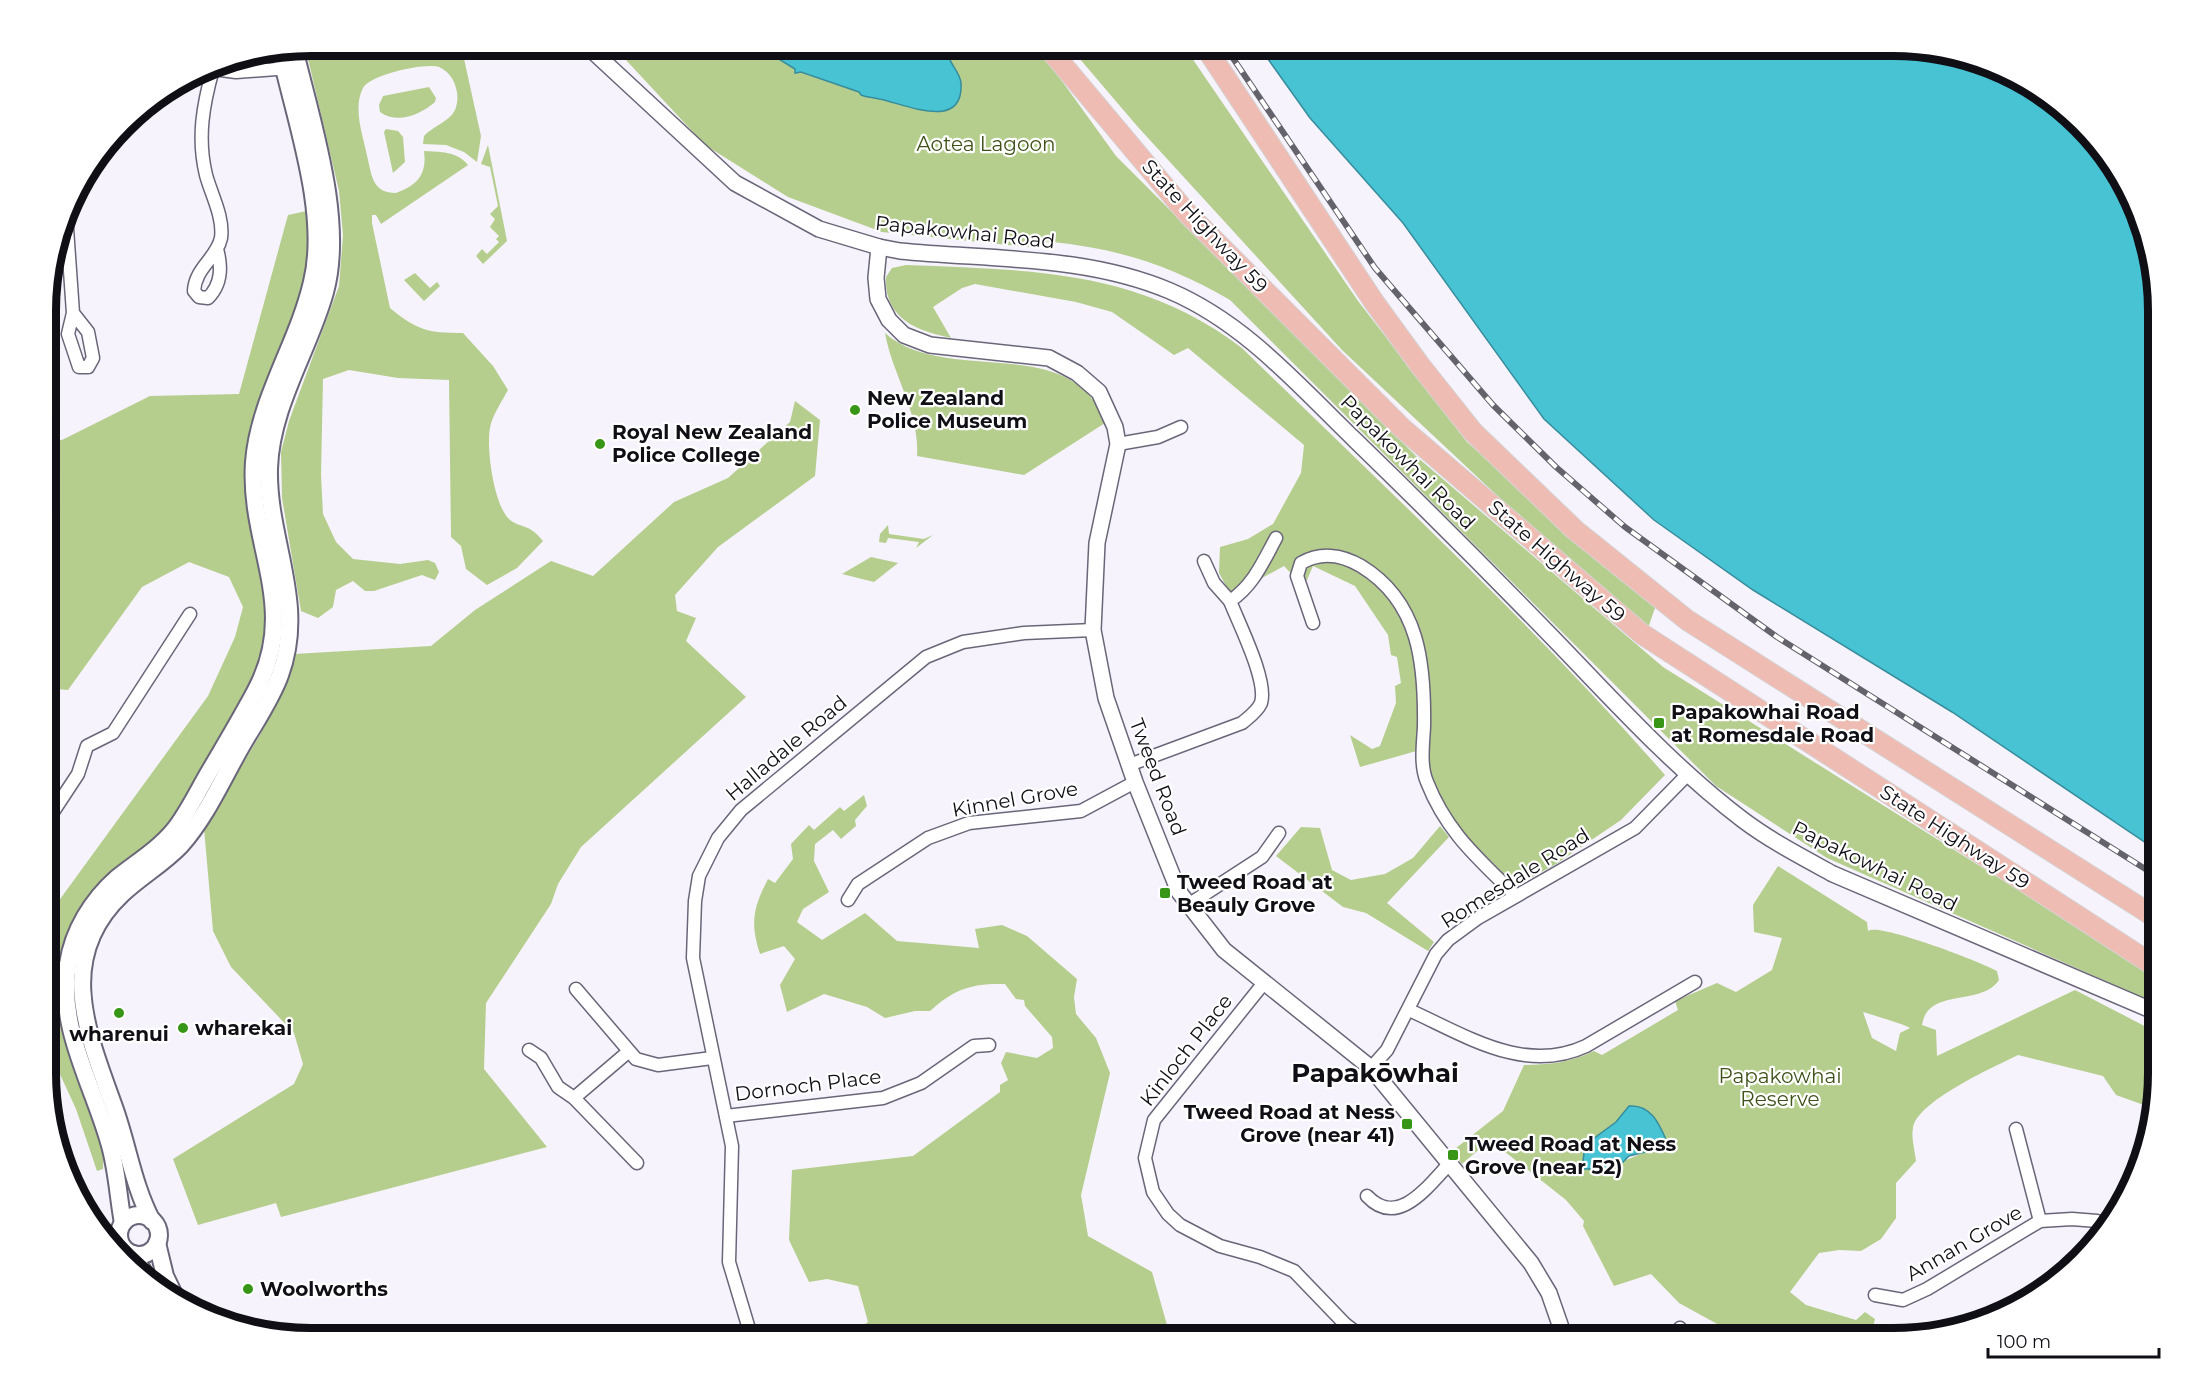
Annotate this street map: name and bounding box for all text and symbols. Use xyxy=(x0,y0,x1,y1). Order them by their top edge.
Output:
park label: Aotea Lagoon xyxy=(916,132,1056,156)
street label: State Highway 59 xyxy=(1137,154,1273,298)
street label: Papakowhai Road xyxy=(874,211,1056,253)
place label: New Zealand Police Museum xyxy=(867,386,1027,433)
street label: Papakowhai Road xyxy=(1336,390,1480,534)
marker: New Zealand Police Museum xyxy=(848,403,862,417)
place label: Royal New Zealand Police College xyxy=(612,420,812,467)
marker: Royal New Zealand Police College xyxy=(593,437,607,451)
street label: State Highway 59 xyxy=(1484,495,1630,627)
street label: Halladale Road xyxy=(720,690,852,806)
place label: Papakowhai Road at Romesdale Road xyxy=(1671,700,1874,747)
street label: Tweed Road xyxy=(1125,715,1191,839)
marker: Papakowhai Road at Romesdale Road xyxy=(1652,716,1666,730)
street label: Kinnel Grove xyxy=(950,776,1080,822)
street label: State Highway 59 xyxy=(1876,780,2034,894)
street label: Papakowhai Road xyxy=(1789,816,1961,916)
street label: Romesdale Road xyxy=(1436,823,1594,933)
place label: Tweed Road at Beauly Grove xyxy=(1177,870,1333,917)
marker: Tweed Road at Beauly Grove xyxy=(1158,886,1172,900)
street label: Kinloch Place xyxy=(1135,989,1237,1111)
marker: wharenui xyxy=(112,1006,126,1020)
place label: wharekai xyxy=(195,1016,292,1040)
marker: wharekai xyxy=(176,1021,190,1035)
place label: wharenui xyxy=(69,1022,169,1046)
district label: Papakōwhai xyxy=(1291,1057,1459,1089)
street label: Dornoch Place xyxy=(733,1064,883,1106)
park label: Papakowhai Reserve xyxy=(1718,1064,1842,1111)
place label: Tweed Road at Ness Grove (near 41) xyxy=(1184,1100,1395,1147)
marker: Tweed Road at Ness Grove (near 41) xyxy=(1400,1117,1414,1131)
place label: Tweed Road at Ness Grove (near 52) xyxy=(1465,1132,1677,1179)
marker: Tweed Road at Ness Grove (near 52) xyxy=(1446,1148,1460,1162)
street label: Annan Grove xyxy=(1902,1200,2026,1286)
place label: Woolworths xyxy=(260,1277,388,1301)
marker: Woolworths xyxy=(241,1282,255,1296)
scale bar xyxy=(1988,1321,2159,1359)
text: 100 m xyxy=(1997,1331,2051,1353)

